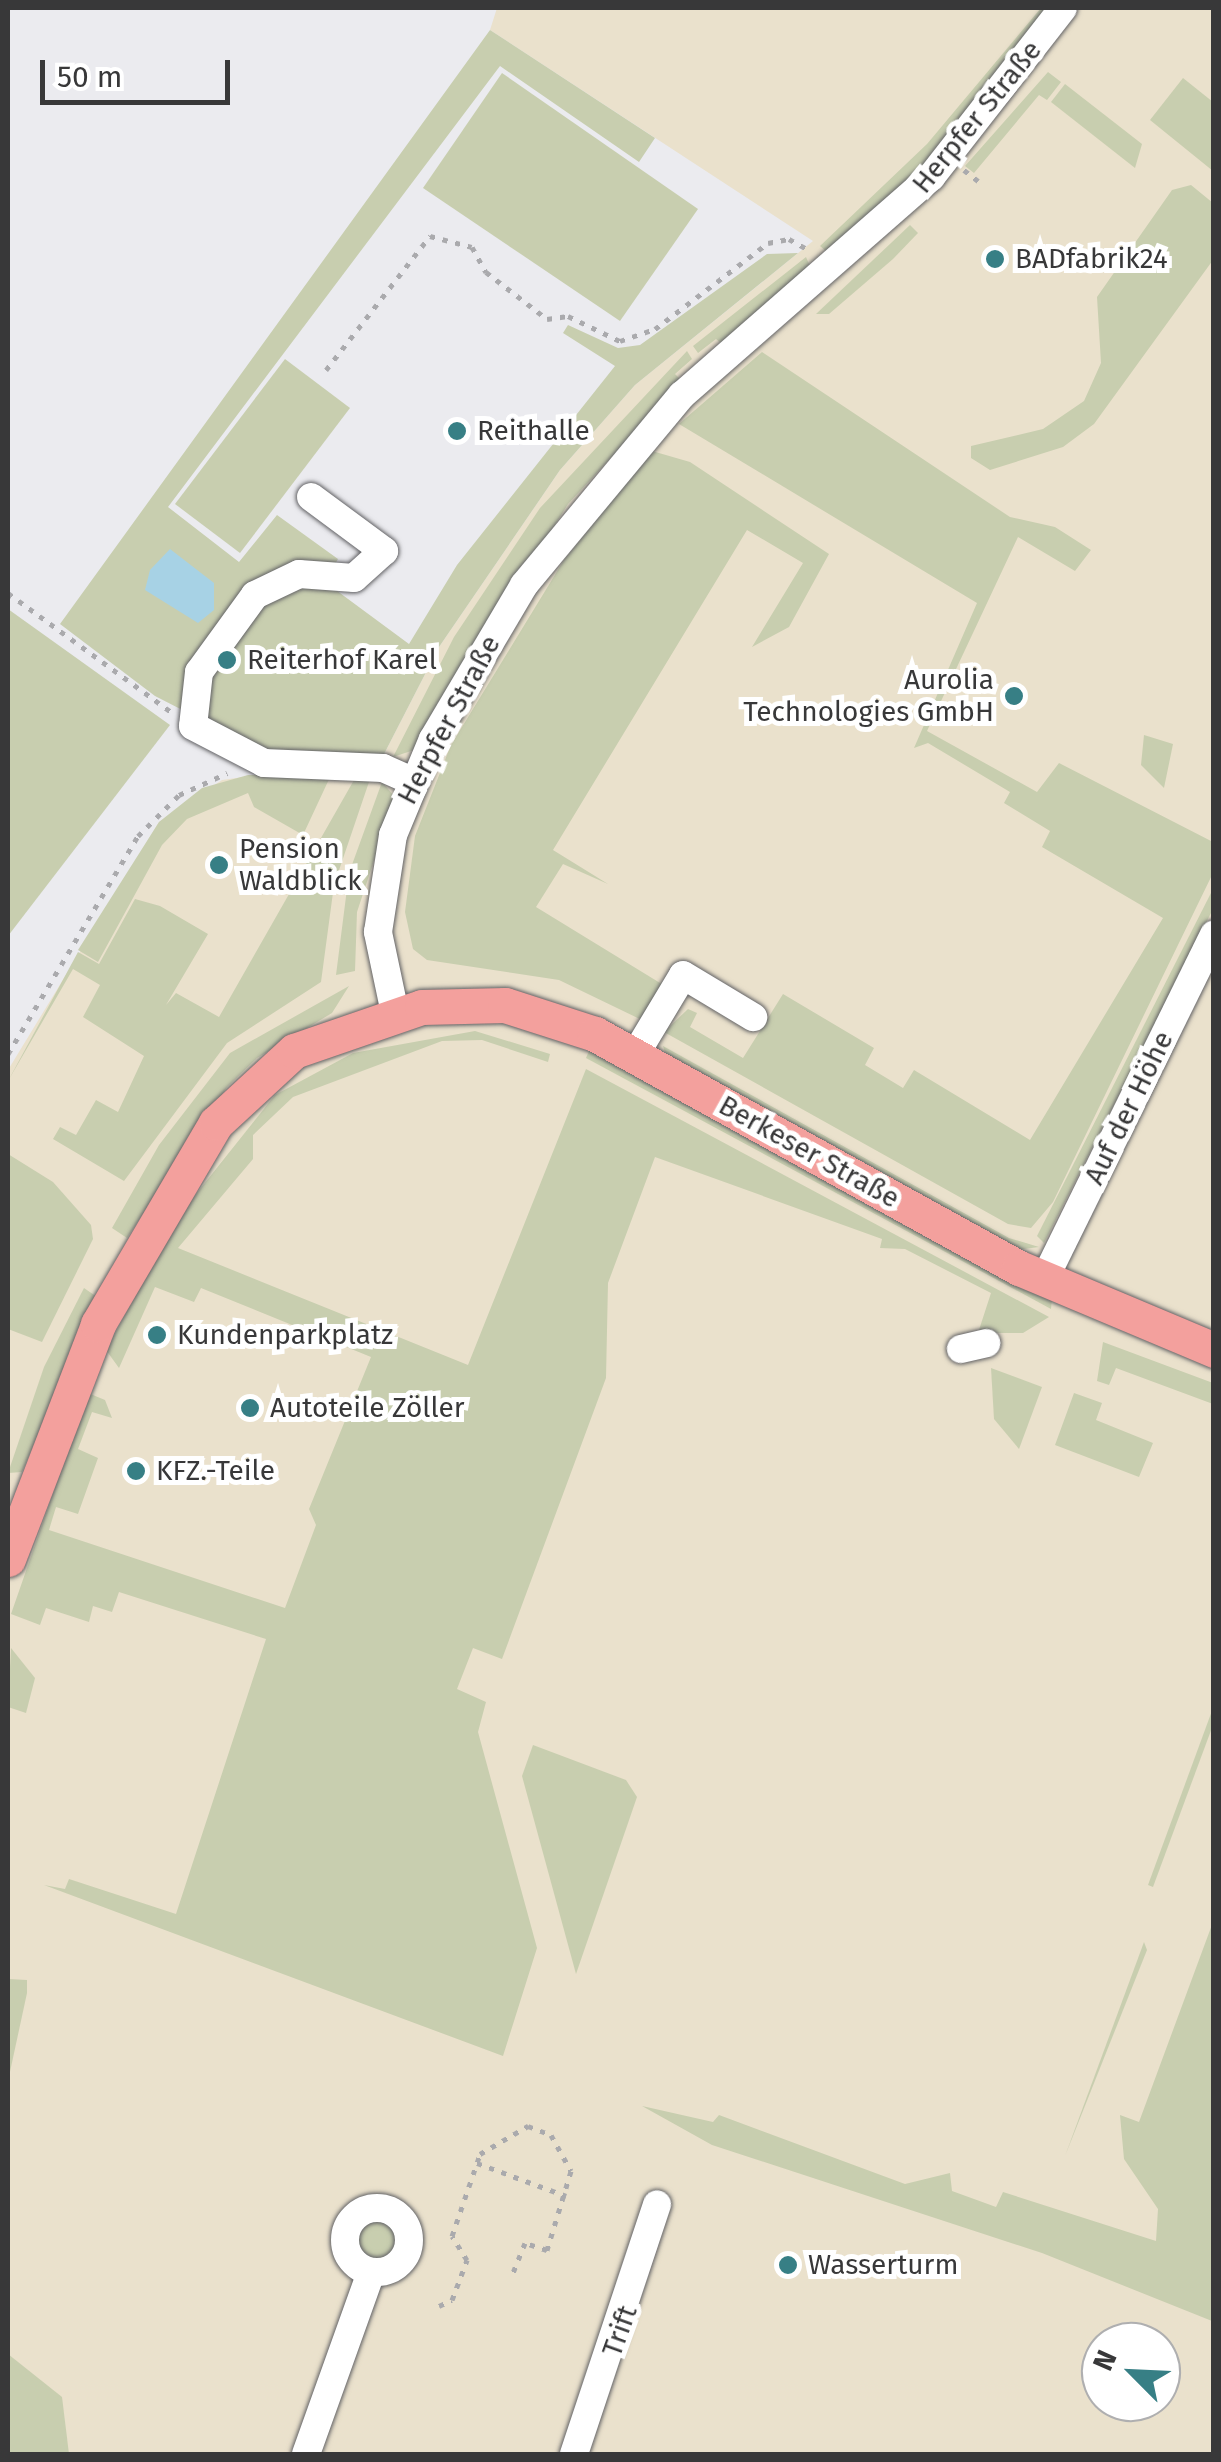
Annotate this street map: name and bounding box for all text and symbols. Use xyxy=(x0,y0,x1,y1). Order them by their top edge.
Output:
street label: Herpfer Straße xyxy=(905,34,1049,200)
scale bar xyxy=(45,40,235,102)
text: 50 m xyxy=(57,59,122,95)
place label: BADfabrik24 xyxy=(1015,242,1168,276)
marker: BADfabrik24 xyxy=(984,248,1006,270)
place label: Reithalle xyxy=(477,414,590,448)
marker: Reithalle xyxy=(446,420,468,442)
street label: Herpfer Straße xyxy=(390,630,508,810)
place label: Reiterhof Karel xyxy=(247,643,437,677)
marker: Reiterhof Karel xyxy=(216,649,238,671)
place label: Aurolia Technologies GmbH xyxy=(743,663,994,729)
marker: Aurolia Technologies GmbH xyxy=(1003,685,1025,707)
place label: Pension Waldblick xyxy=(239,832,361,898)
marker: Pension Waldblick xyxy=(208,854,230,876)
street label: Auf der Höhe xyxy=(1077,1026,1181,1190)
street label: Berkeser Straße xyxy=(713,1089,905,1215)
place label: Kundenparkplatz xyxy=(177,1318,393,1352)
marker: Kundenparkplatz xyxy=(146,1324,168,1346)
place label: Autoteile Zöller xyxy=(270,1391,465,1425)
marker: Autoteile Zöller xyxy=(239,1397,261,1419)
place label: KFZ.-Teile xyxy=(156,1454,275,1488)
marker: KFZ.-Teile xyxy=(125,1460,147,1482)
place label: Wasserturm xyxy=(808,2248,958,2282)
marker: Wasserturm xyxy=(777,2254,799,2276)
street label: Trift xyxy=(595,2301,645,2361)
north arrow xyxy=(1081,2322,1181,2422)
text: N xyxy=(1086,2345,1124,2376)

